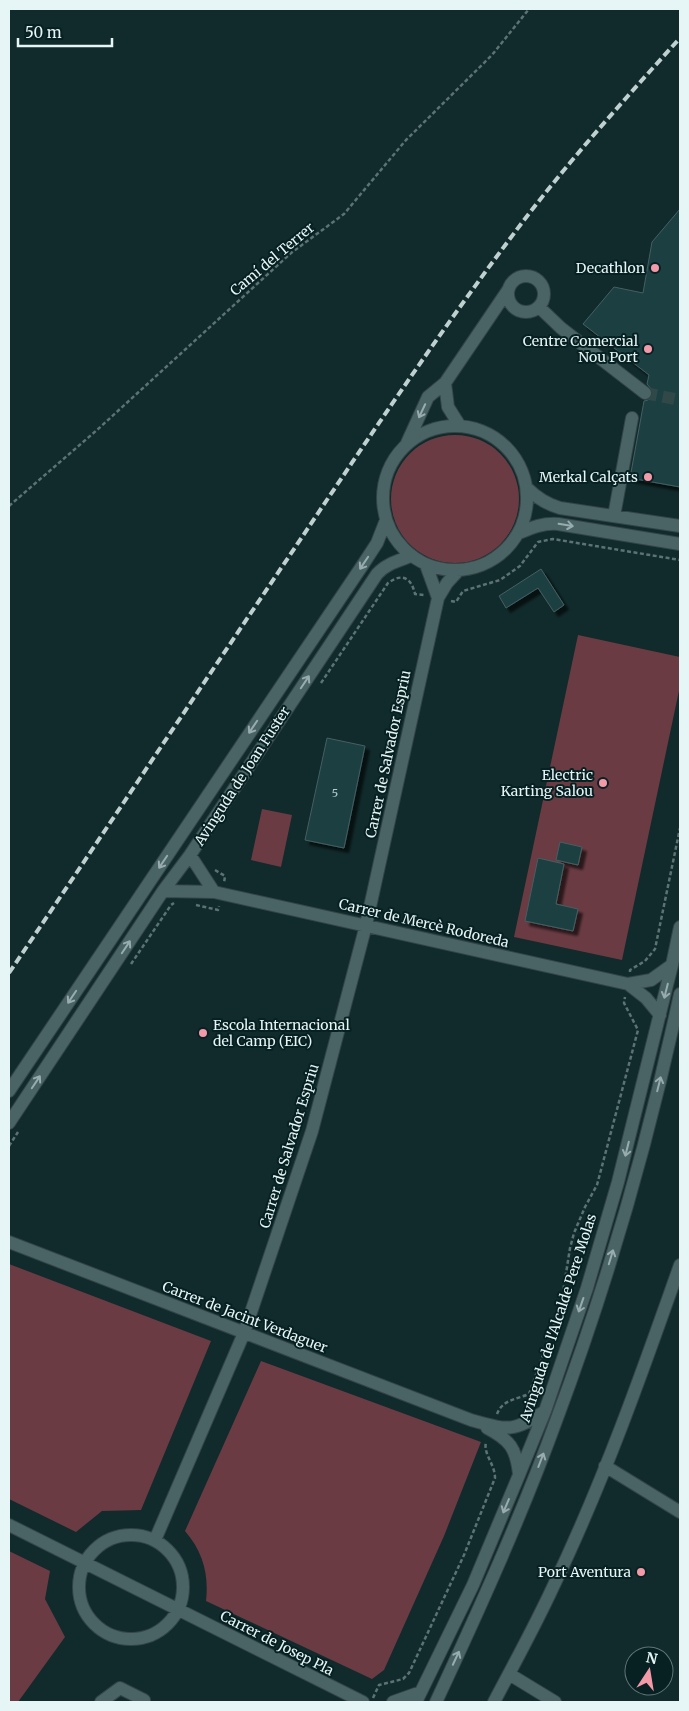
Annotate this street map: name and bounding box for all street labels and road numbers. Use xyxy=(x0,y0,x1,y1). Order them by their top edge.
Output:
street label: Camí del Terrer xyxy=(226,219,318,299)
street label: Carrer de Salvador Espriu xyxy=(361,668,415,840)
street label: Avinguda de Joan Fuster xyxy=(190,703,294,850)
street label: Carrer de Mercè Rodoreda xyxy=(337,895,511,951)
street label: Carrer de Salvador Espriu xyxy=(255,1061,323,1230)
street label: Avinguda de l'Alcalde Pere Molas xyxy=(515,1211,600,1426)
street label: Carrer de Jacint Verdaguer xyxy=(160,1277,330,1357)
street label: Carrer de Josep Pla xyxy=(217,1607,337,1680)

